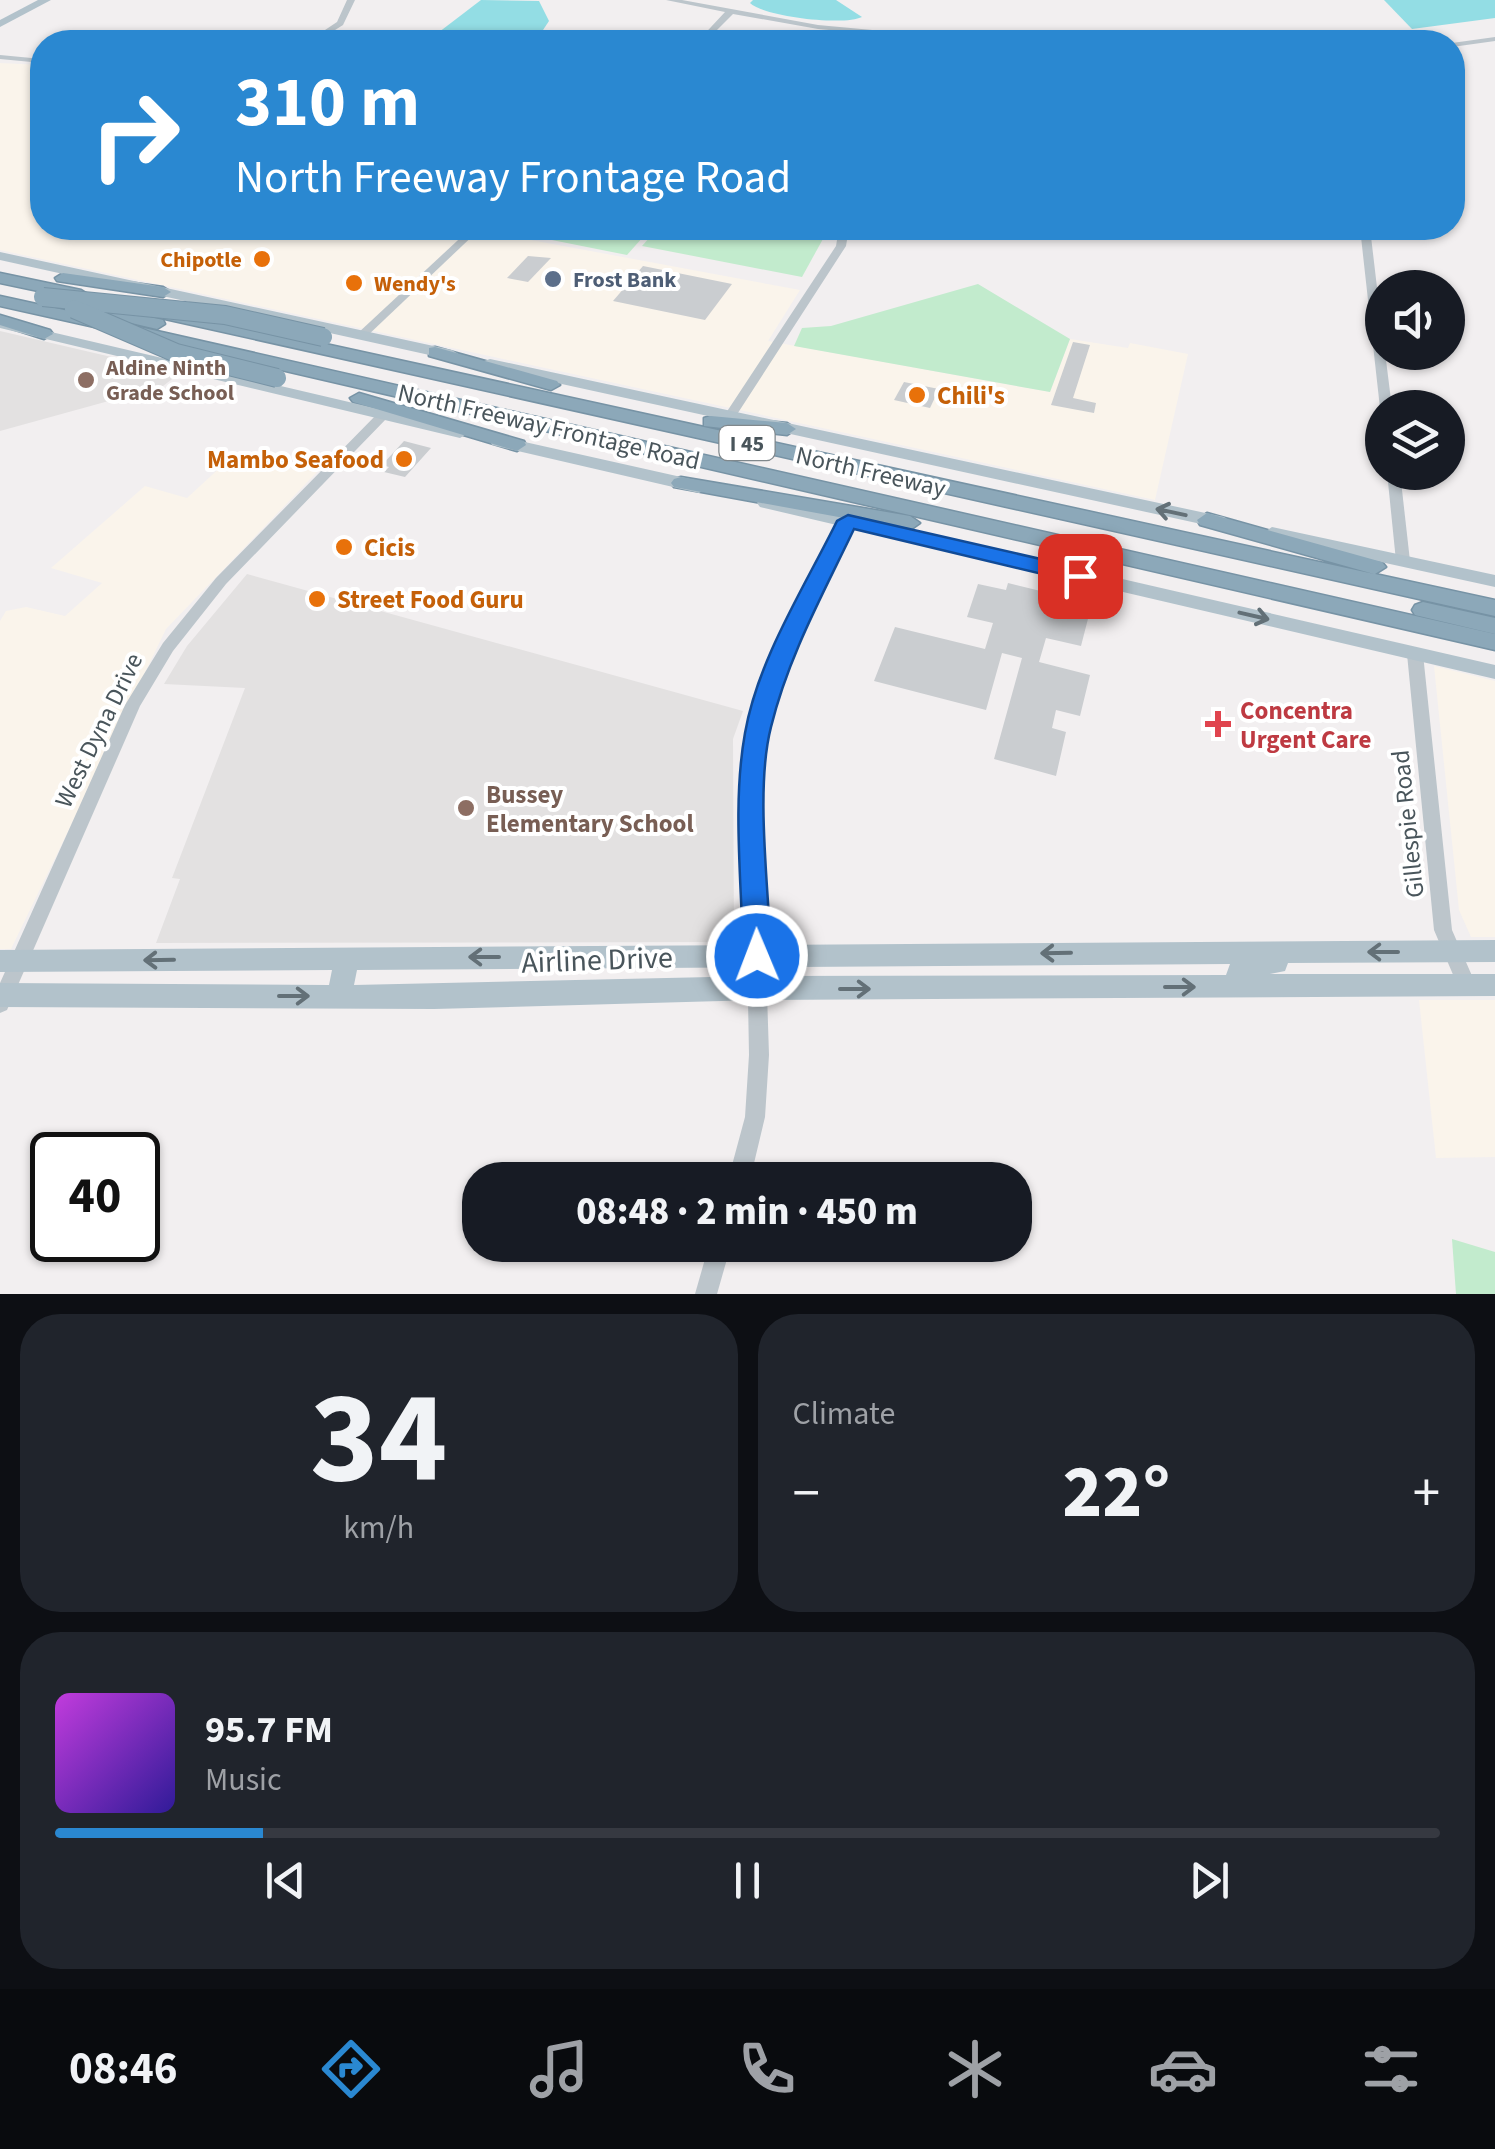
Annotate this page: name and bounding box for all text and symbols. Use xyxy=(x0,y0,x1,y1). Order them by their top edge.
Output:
text: 310 m xyxy=(235,53,420,153)
icon: right xyxy=(70,70,200,200)
text: North Freeway Frontage Road xyxy=(235,146,791,210)
place label: Chipotle xyxy=(160,244,242,276)
marker: Chipotle xyxy=(251,248,273,270)
place label: Frost Bank xyxy=(573,264,676,296)
place label: Wendy's xyxy=(374,268,456,300)
marker: Frost Bank xyxy=(542,268,564,290)
map controls xyxy=(1365,270,1465,490)
button: sound xyxy=(1365,270,1465,370)
marker: Wendy's xyxy=(343,272,365,294)
place label: Aldine Ninth Grade School xyxy=(105,352,235,409)
marker: Aldine Ninth Grade School xyxy=(75,369,97,391)
street label: North Freeway Frontage Road xyxy=(394,375,703,479)
place label: Chili's xyxy=(937,378,1005,414)
marker: Chili's xyxy=(906,384,928,406)
button: layers xyxy=(1365,390,1465,490)
road number: I 45 xyxy=(720,426,774,460)
street label: North Freeway xyxy=(792,437,950,507)
place label: Mambo Seafood xyxy=(207,442,384,478)
marker: Mambo Seafood xyxy=(393,448,415,470)
one-way arrow xyxy=(1156,502,1188,521)
place label: Cicis xyxy=(364,530,415,566)
pin xyxy=(1038,534,1123,619)
marker: Cicis xyxy=(333,536,355,558)
icon: arrive xyxy=(1053,549,1108,604)
place label: Street Food Guru xyxy=(337,582,524,618)
marker: Street Food Guru xyxy=(306,588,328,610)
one-way arrow xyxy=(1237,608,1269,626)
street label: West Dyna Drive xyxy=(46,647,152,814)
place label: Concentra Urgent Care xyxy=(1240,693,1371,758)
marker: Concentra Urgent Care xyxy=(1205,711,1231,737)
street label: Gillespie Road xyxy=(1382,748,1434,900)
place label: Bussey Elementary School xyxy=(486,777,694,842)
marker: Bussey Elementary School xyxy=(455,797,477,819)
position arrow xyxy=(705,904,809,1008)
street label: Airline Drive xyxy=(521,936,673,985)
one-way arrow xyxy=(1367,942,1400,962)
one-way arrow xyxy=(1040,944,1072,962)
one-way arrow xyxy=(469,948,502,966)
one-way arrow xyxy=(144,951,176,970)
one-way arrow xyxy=(1162,978,1195,996)
one-way arrow xyxy=(838,979,870,998)
one-way arrow xyxy=(276,986,309,1006)
speed limit sign: 40 xyxy=(30,1132,160,1262)
text: 08:48 · 2 min · 450 m xyxy=(576,1185,918,1239)
text: 34 xyxy=(310,1347,447,1532)
text: Climate xyxy=(793,1391,895,1437)
text: 22° xyxy=(1062,1439,1170,1546)
text: − xyxy=(793,1455,820,1533)
text: + xyxy=(1413,1455,1440,1533)
text: km/h xyxy=(343,1505,414,1551)
text: 95.7 FM xyxy=(205,1703,333,1757)
text: Music xyxy=(205,1757,282,1803)
icon: previous xyxy=(258,1853,313,1908)
icon: pause xyxy=(720,1853,775,1908)
icon: next xyxy=(1182,1853,1237,1908)
icon: directions xyxy=(316,2034,386,2104)
icon: music xyxy=(524,2034,594,2104)
icon: phone xyxy=(732,2034,802,2104)
icon: climate xyxy=(940,2034,1010,2104)
icon: car xyxy=(1148,2034,1218,2104)
icon: filters xyxy=(1356,2034,1426,2104)
text: 08:46 xyxy=(69,2037,178,2101)

